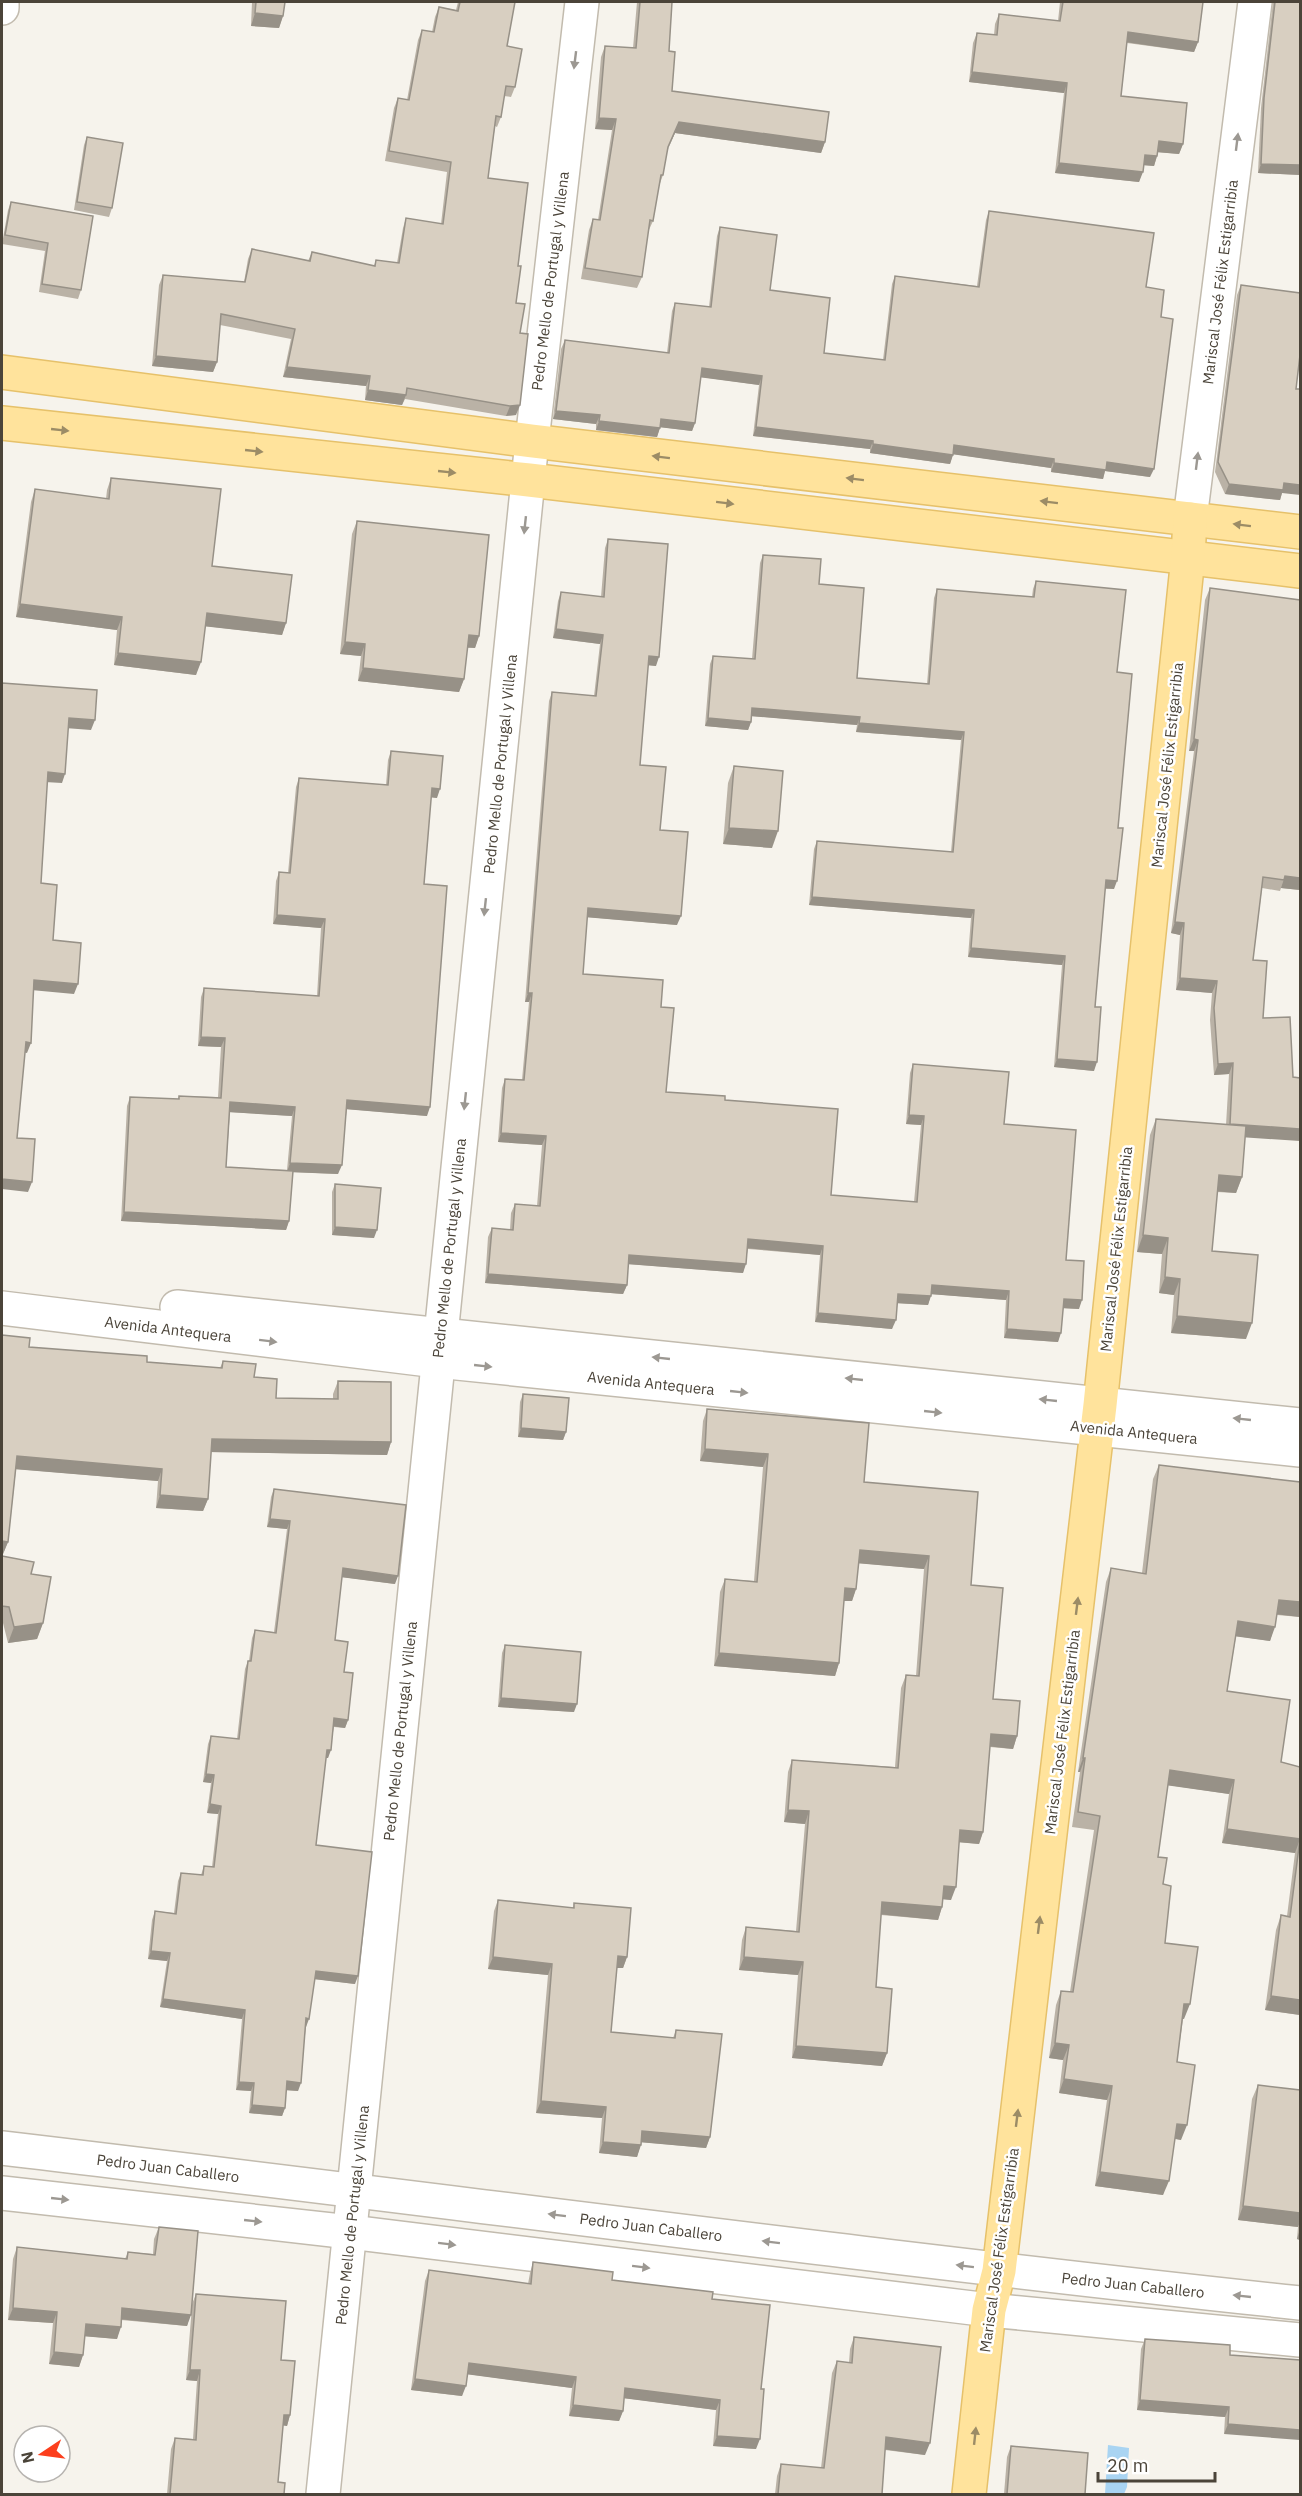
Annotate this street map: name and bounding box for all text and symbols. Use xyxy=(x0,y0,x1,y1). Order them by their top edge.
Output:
one-way arrow xyxy=(571,50,580,69)
one-way arrow xyxy=(1232,133,1242,152)
street label: Pedro Mello de Portugal y Villena xyxy=(527,170,573,392)
street label: Mariscal José Félix Estigarribia xyxy=(1198,178,1242,386)
one-way arrow xyxy=(50,425,69,434)
one-way arrow xyxy=(244,446,263,455)
one-way arrow xyxy=(1193,451,1202,470)
one-way arrow xyxy=(652,452,671,461)
one-way arrow xyxy=(438,467,457,476)
one-way arrow xyxy=(846,475,865,484)
one-way arrow xyxy=(1039,497,1058,507)
one-way arrow xyxy=(715,498,734,508)
one-way arrow xyxy=(520,515,529,534)
one-way arrow xyxy=(1233,520,1252,530)
street label: Pedro Mello de Portugal y Villena xyxy=(479,653,521,875)
street label: Mariscal José Félix Estigarribia xyxy=(1147,661,1187,869)
one-way arrow xyxy=(480,897,490,916)
one-way arrow xyxy=(460,1091,470,1110)
street label: Pedro Mello de Portugal y Villena xyxy=(428,1137,470,1359)
street label: Mariscal José Félix Estigarribia xyxy=(1096,1145,1136,1353)
street label: Avenida Antequera xyxy=(103,1312,233,1346)
one-way arrow xyxy=(259,1336,278,1346)
one-way arrow xyxy=(651,1353,670,1362)
one-way arrow xyxy=(473,1361,492,1371)
street label: Avenida Antequera xyxy=(586,1367,716,1399)
one-way arrow xyxy=(845,1374,864,1383)
one-way arrow xyxy=(730,1387,749,1397)
one-way arrow xyxy=(1039,1395,1058,1405)
one-way arrow xyxy=(924,1407,943,1417)
one-way arrow xyxy=(1233,1414,1252,1424)
street label: Avenida Antequera xyxy=(1069,1416,1199,1448)
one-way arrow xyxy=(1072,1596,1081,1615)
street label: Pedro Mello de Portugal y Villena xyxy=(379,1620,421,1842)
street label: Mariscal José Félix Estigarribia xyxy=(1040,1628,1084,1836)
one-way arrow xyxy=(1034,1915,1044,1934)
street label: Pedro Mello de Portugal y Villena xyxy=(331,2104,373,2326)
one-way arrow xyxy=(1012,2109,1021,2128)
street label: Mariscal José Félix Estigarribia xyxy=(975,2147,1023,2353)
street label: Pedro Juan Caballero xyxy=(96,2150,240,2186)
one-way arrow xyxy=(50,2195,69,2204)
street label: Pedro Juan Caballero xyxy=(579,2209,723,2245)
one-way arrow xyxy=(548,2210,567,2220)
one-way arrow xyxy=(244,2216,263,2226)
one-way arrow xyxy=(762,2237,781,2247)
one-way arrow xyxy=(438,2239,457,2249)
one-way arrow xyxy=(955,2262,974,2271)
one-way arrow xyxy=(631,2263,650,2272)
street label: Pedro Juan Caballero xyxy=(1061,2268,1205,2302)
one-way arrow xyxy=(1233,2292,1252,2301)
north arrow xyxy=(12,2424,72,2484)
one-way arrow xyxy=(970,2427,980,2446)
scale bar xyxy=(1098,2445,1215,2483)
text: N xyxy=(16,2449,38,2465)
text: 20 m xyxy=(1107,2454,1149,2477)

